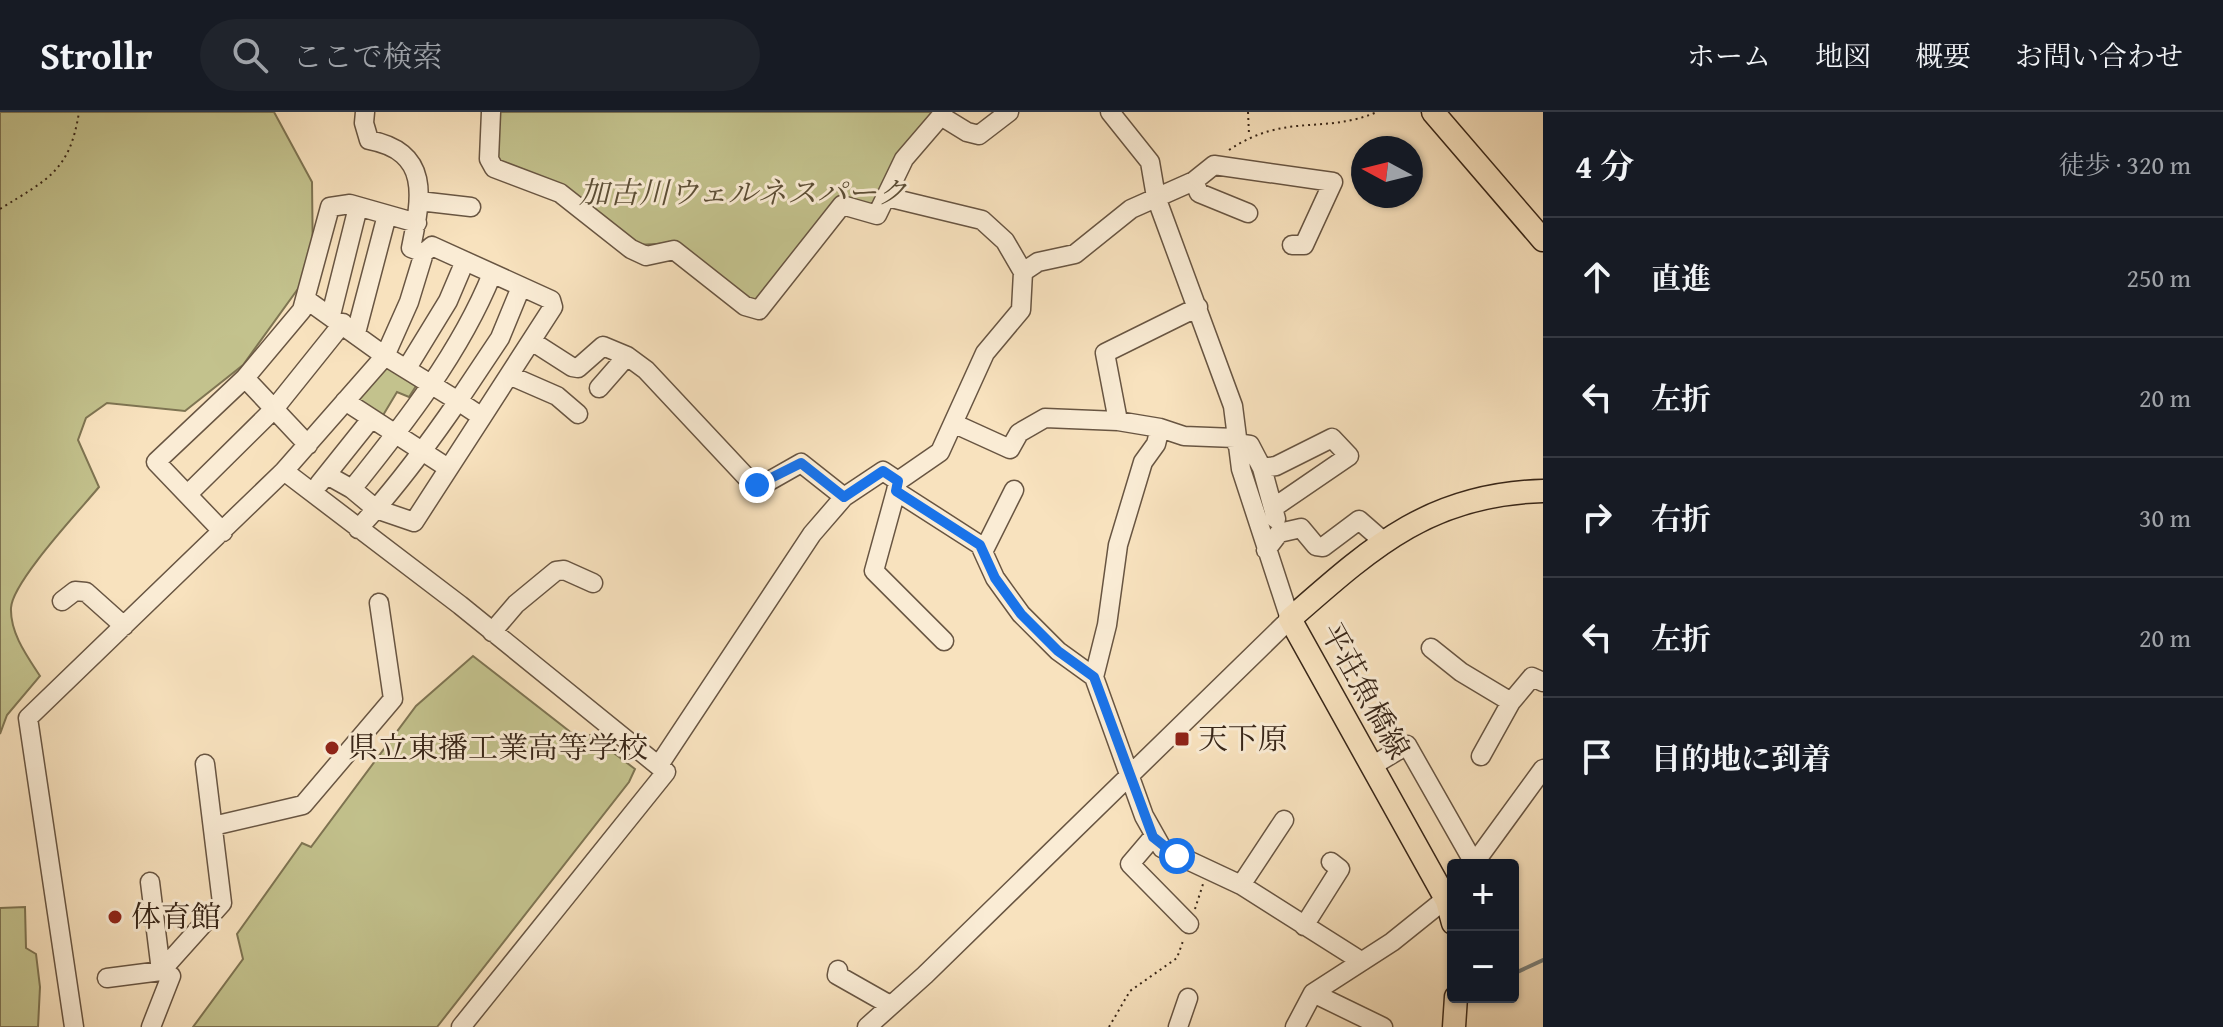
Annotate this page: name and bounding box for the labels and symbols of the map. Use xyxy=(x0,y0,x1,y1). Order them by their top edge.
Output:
north arrow xyxy=(1351,136,1423,208)
park label: 加古川ウェルネスパーク xyxy=(579,170,907,214)
route end xyxy=(739,467,775,503)
street label: 平荘魚橋線 xyxy=(1310,614,1421,767)
place label: 天下原 xyxy=(1198,716,1288,760)
place label: 県立東播工業高等学校 xyxy=(348,725,648,769)
marker: 天下原 xyxy=(1173,730,1191,748)
marker: 県立東播工業高等学校 xyxy=(323,739,341,757)
route start xyxy=(1159,838,1195,874)
place label: 体育館 xyxy=(131,894,221,938)
marker: 体育館 xyxy=(106,908,124,926)

